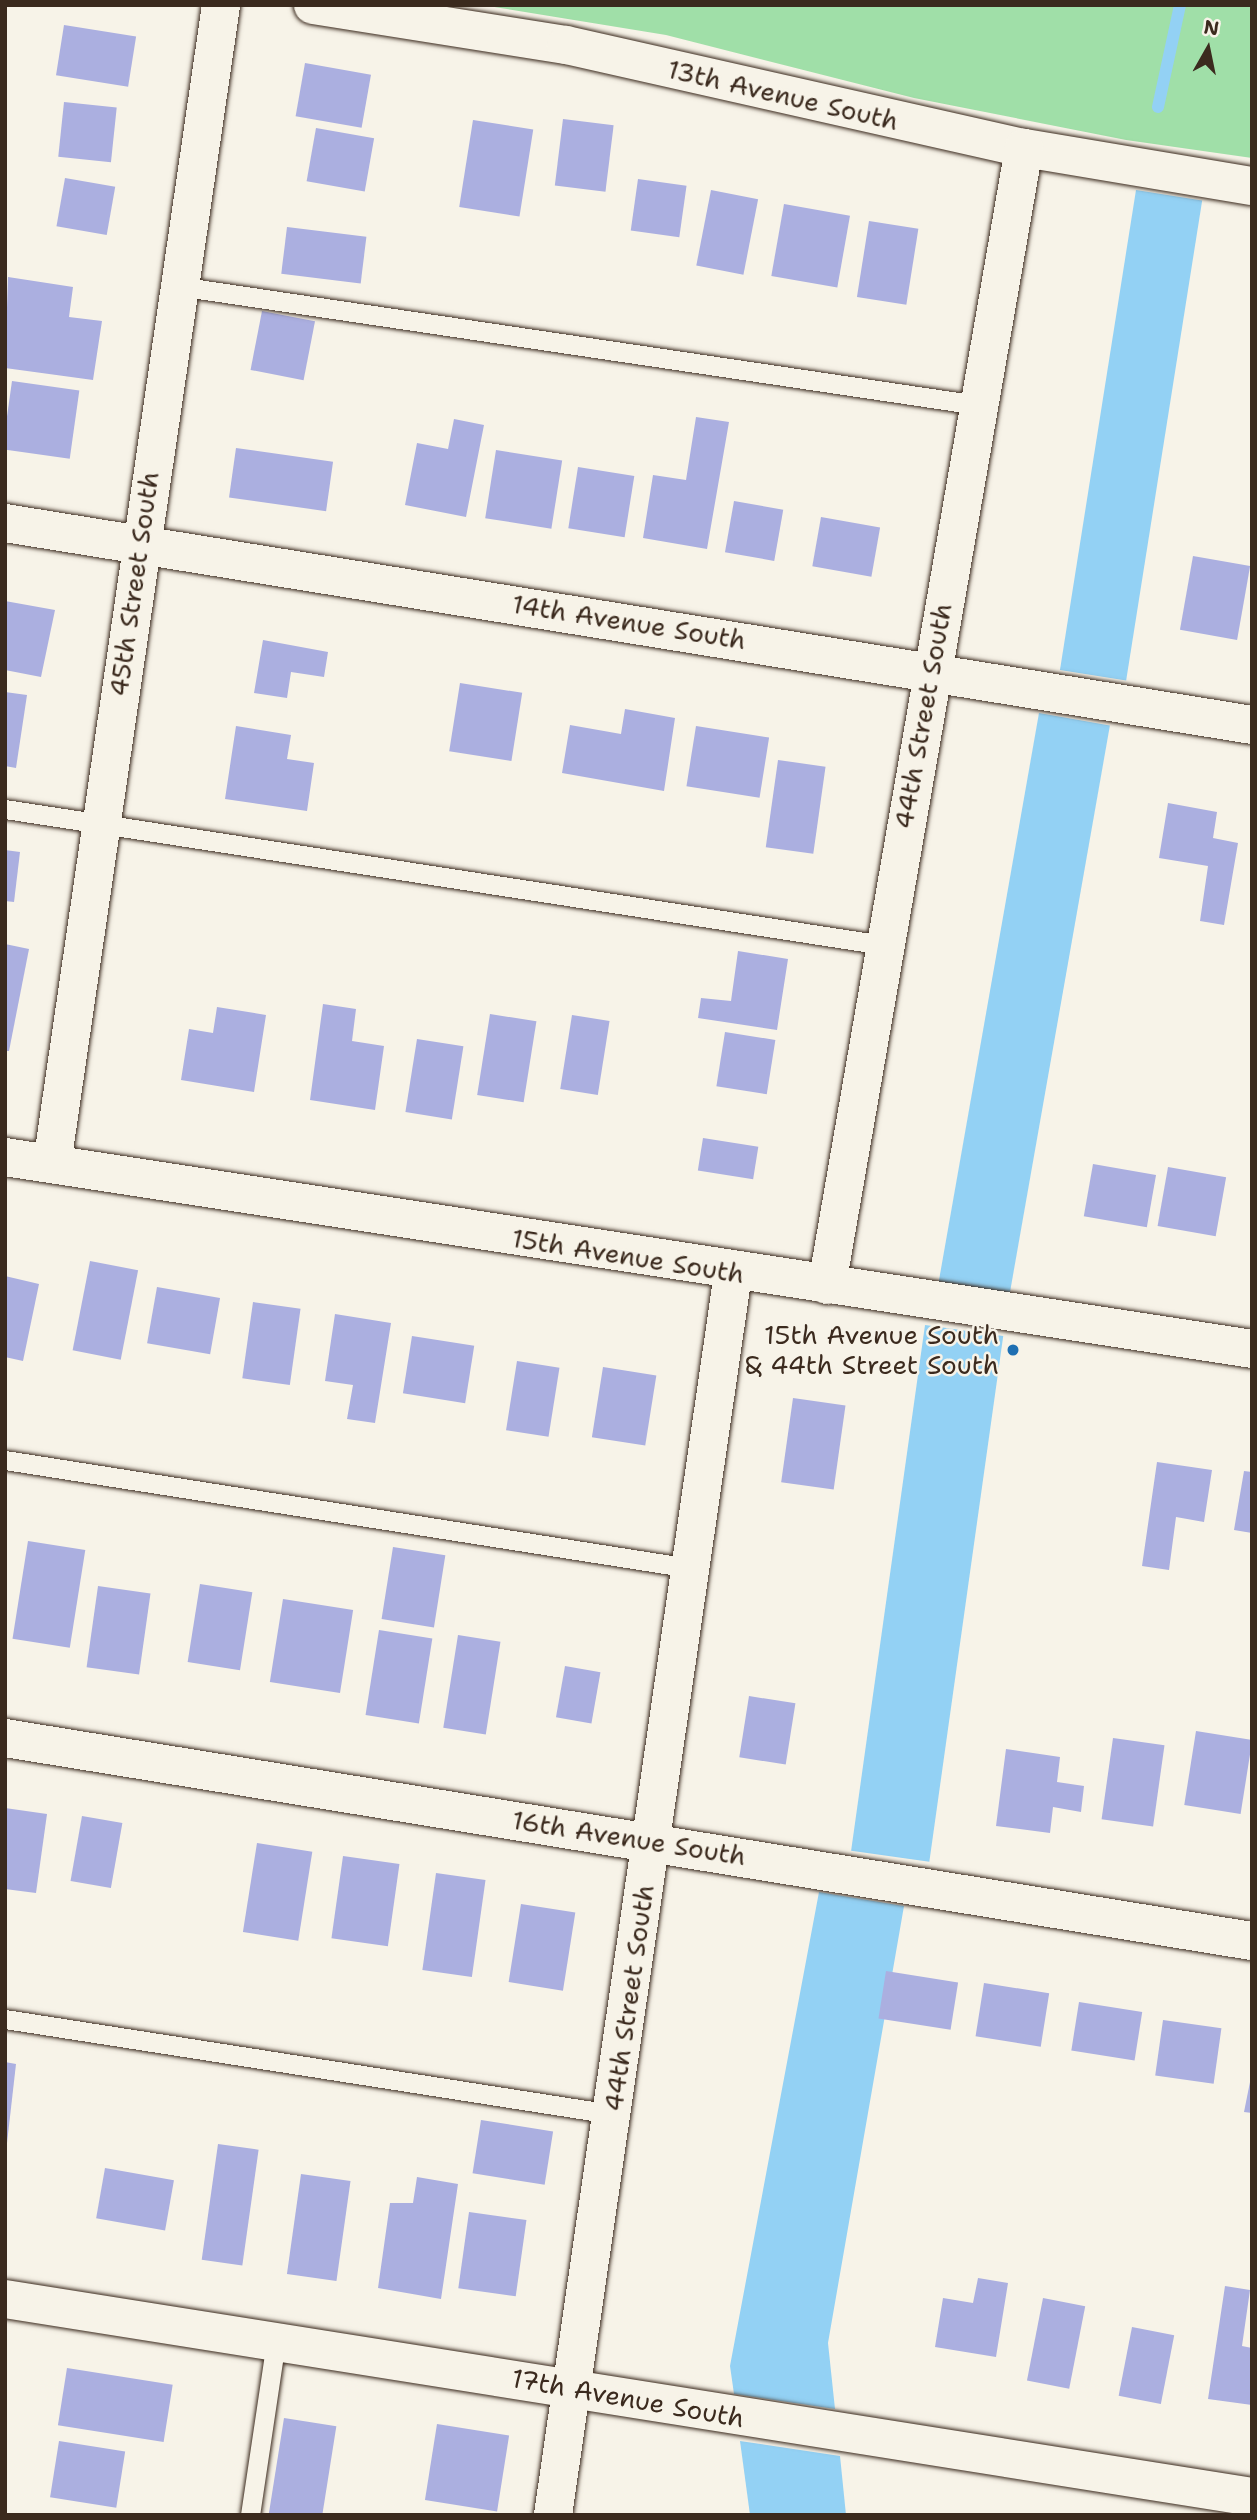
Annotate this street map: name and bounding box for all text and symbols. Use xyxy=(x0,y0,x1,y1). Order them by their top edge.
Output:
north arrow xyxy=(1173,14,1243,84)
text: N xyxy=(1202,14,1221,41)
street label: 13th Avenue South xyxy=(665,53,901,137)
street label: 45th Street South xyxy=(103,470,165,698)
street label: 14th Avenue South xyxy=(510,588,748,656)
street label: 44th Street South xyxy=(888,601,958,831)
street label: 15th Avenue South xyxy=(510,1222,746,1290)
place label: 15th Avenue South & 44th Street South xyxy=(745,1319,999,1380)
marker: 15th Avenue South & 44th Street South xyxy=(1005,1342,1021,1358)
street label: 16th Avenue South xyxy=(510,1804,748,1872)
street label: 44th Street South xyxy=(598,1883,660,2113)
street label: 17th Avenue South xyxy=(509,2362,747,2434)

